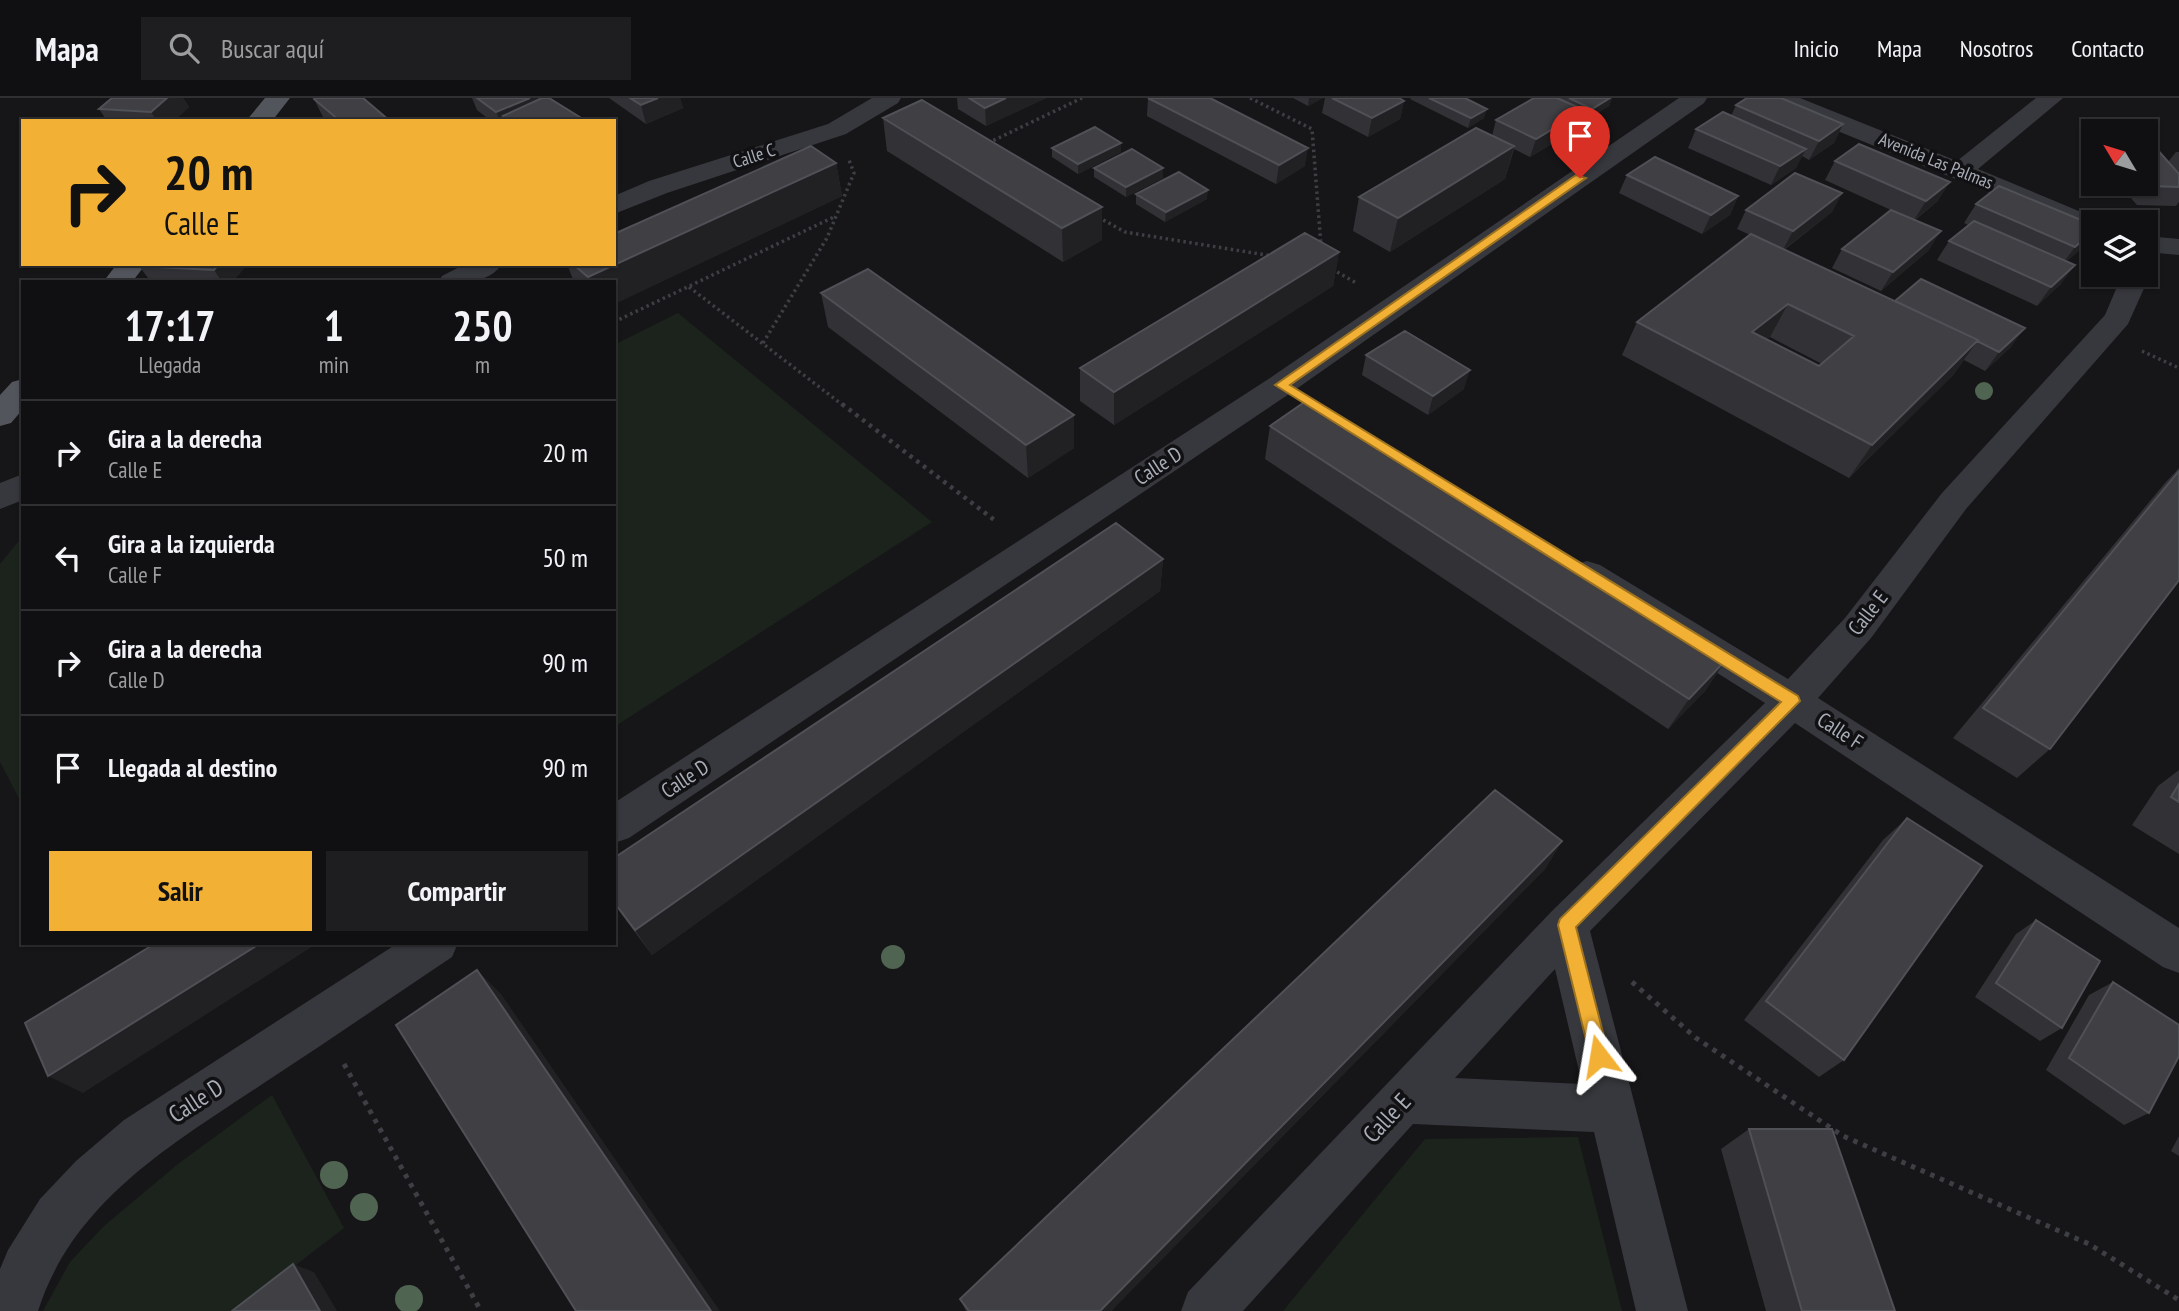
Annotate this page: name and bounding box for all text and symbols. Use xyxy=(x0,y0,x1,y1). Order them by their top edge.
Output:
search box xyxy=(141,17,631,80)
text: Mapa xyxy=(35,27,99,70)
icon: search xyxy=(165,29,203,67)
text: Buscar aquí xyxy=(221,32,324,65)
text: Inicio xyxy=(1793,33,1839,64)
text: Mapa xyxy=(1877,33,1922,64)
text: Nosotros xyxy=(1960,33,2033,64)
text: Contacto xyxy=(2071,33,2144,64)
pin xyxy=(1550,106,1610,178)
icon: arrive xyxy=(1561,117,1599,155)
north arrow xyxy=(2081,119,2158,196)
map controls xyxy=(2081,119,2158,287)
street label: Avenida Las Palmas xyxy=(1876,127,1997,194)
street label: Calle C xyxy=(730,138,778,173)
text: 20 m xyxy=(164,140,253,204)
icon: right xyxy=(49,147,140,238)
text: Calle E xyxy=(164,202,240,244)
button: layers xyxy=(2081,210,2158,287)
text: 17:17 xyxy=(124,298,215,353)
text: 1 xyxy=(324,298,344,353)
text: 250 xyxy=(452,298,513,353)
text: Llegada xyxy=(139,350,201,379)
text: min xyxy=(319,350,349,379)
text: m xyxy=(475,350,490,379)
text: Gira a la derecha xyxy=(108,422,262,455)
icon: right xyxy=(49,434,87,472)
text: 20 m xyxy=(542,436,588,469)
street label: Calle D xyxy=(1129,440,1187,491)
text: Calle E xyxy=(108,455,162,484)
text: Gira a la izquierda xyxy=(108,527,275,560)
icon: left xyxy=(49,539,87,577)
text: 50 m xyxy=(542,541,588,574)
text: Calle F xyxy=(108,560,162,589)
street label: Calle E xyxy=(1842,585,1894,641)
text: Gira a la derecha xyxy=(108,632,262,665)
icon: right xyxy=(49,644,87,682)
text: 90 m xyxy=(542,646,588,679)
text: Calle D xyxy=(108,665,165,694)
street label: Calle F xyxy=(1812,706,1868,755)
icon: arrive xyxy=(49,749,87,787)
text: Llegada al destino xyxy=(108,751,277,784)
text: 90 m xyxy=(542,751,588,784)
street label: Calle D xyxy=(656,753,714,804)
button: Salir xyxy=(49,851,312,931)
button: Compartir xyxy=(326,851,588,931)
position arrow xyxy=(1562,1019,1636,1093)
street label: Calle D xyxy=(163,1071,229,1130)
street label: Calle E xyxy=(1356,1086,1417,1149)

